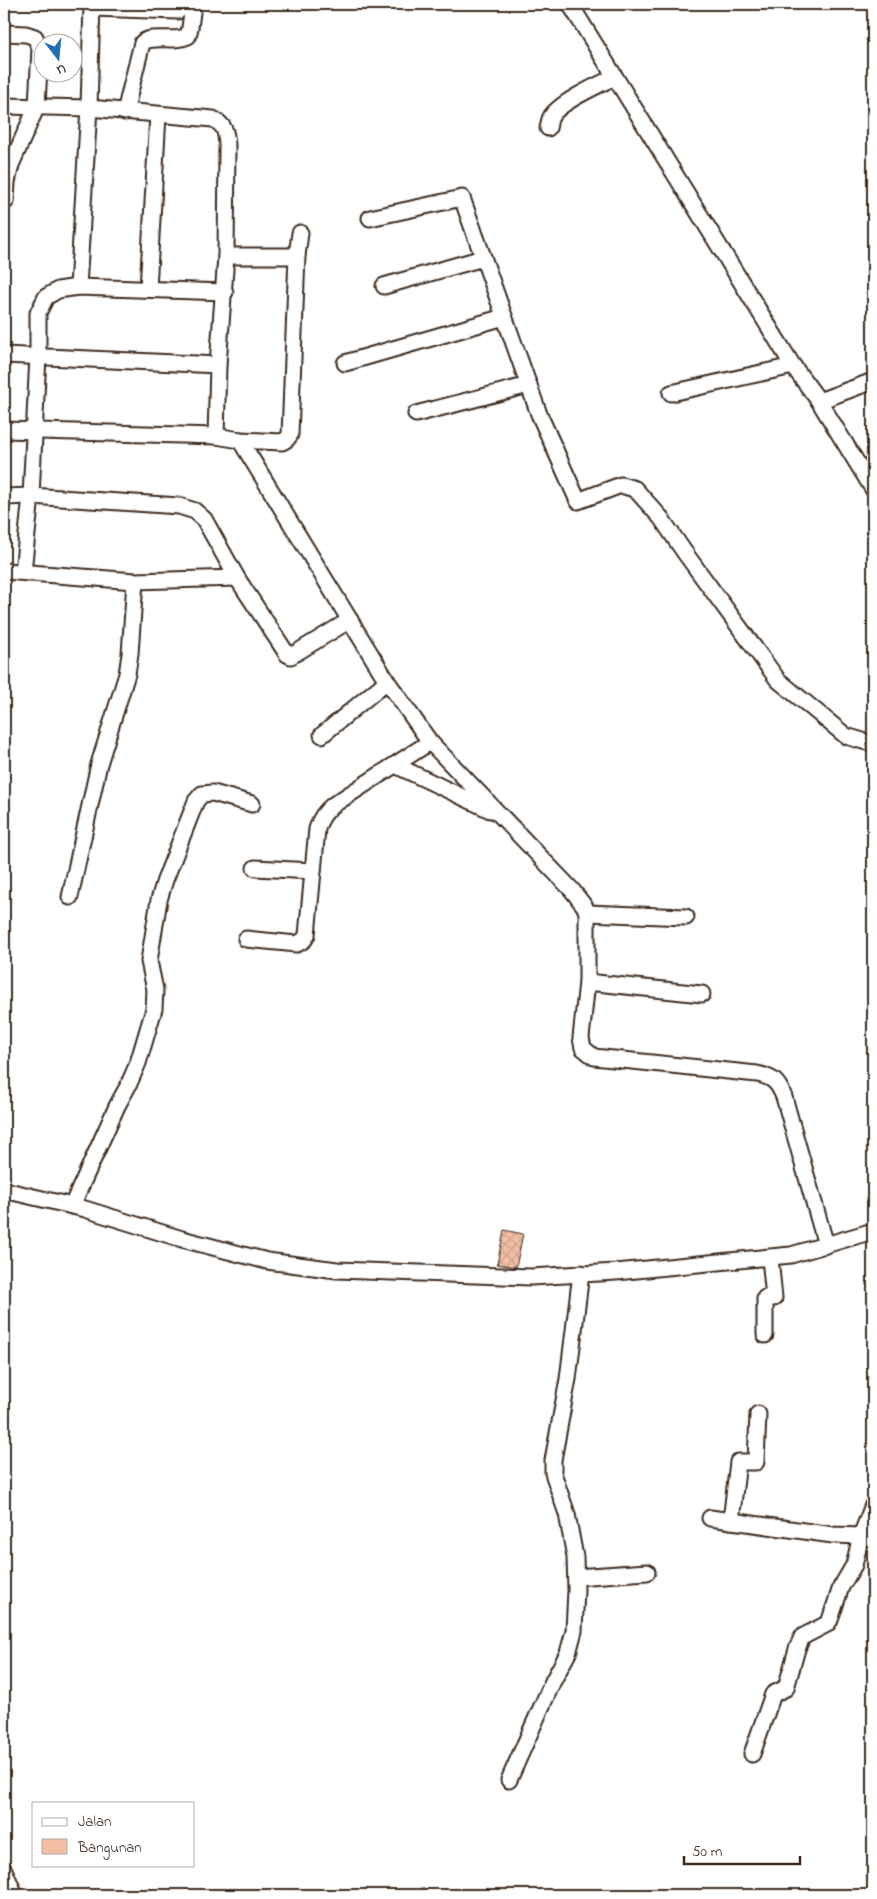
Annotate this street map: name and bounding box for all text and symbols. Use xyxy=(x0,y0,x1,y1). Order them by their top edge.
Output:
north arrow xyxy=(32,32,82,82)
text: U xyxy=(54,58,68,80)
legend xyxy=(32,1802,195,1866)
text: Jalan xyxy=(78,1811,111,1833)
scale bar xyxy=(684,1834,801,1866)
text: Bangunan xyxy=(77,1837,142,1860)
text: 50 m xyxy=(692,1841,723,1863)

